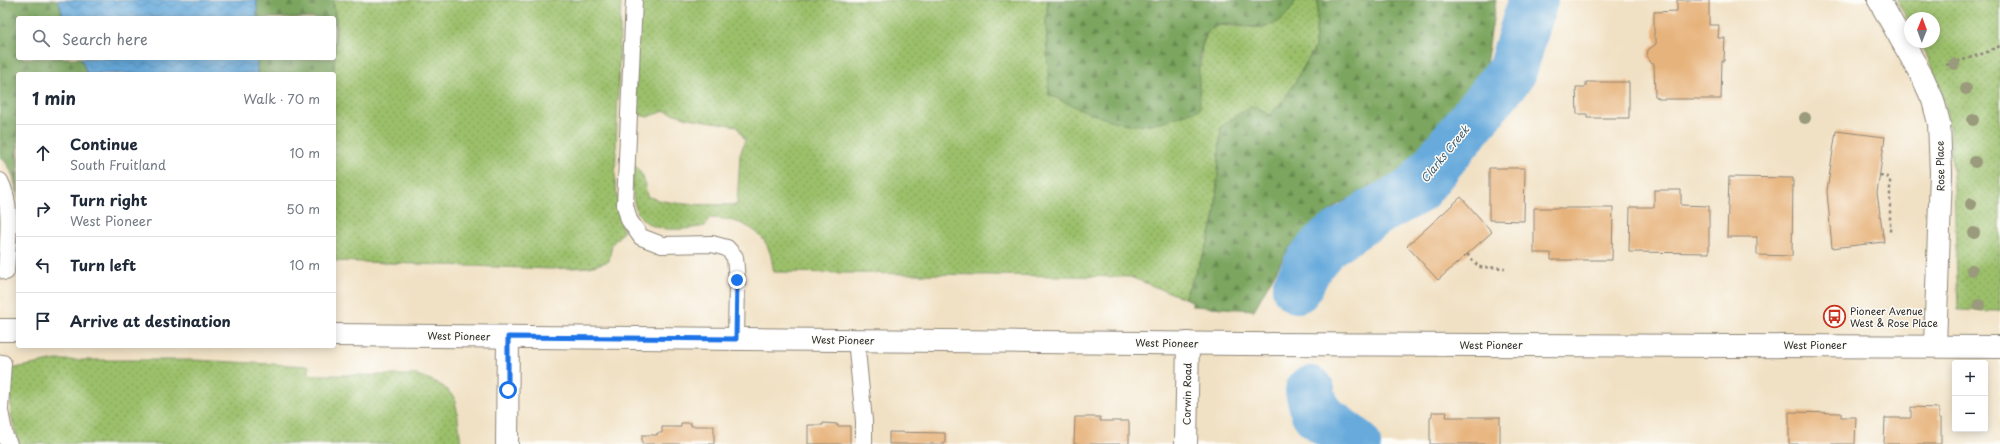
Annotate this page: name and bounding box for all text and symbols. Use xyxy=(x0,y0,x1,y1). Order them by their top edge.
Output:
north arrow xyxy=(1904,12,1940,48)
search box xyxy=(16,16,336,60)
icon: search xyxy=(30,27,52,49)
text: Search here xyxy=(62,27,148,50)
text: 1 min xyxy=(32,85,76,111)
text: Walk · 70 m xyxy=(243,89,320,108)
water label: Clarks Creek xyxy=(1416,120,1474,186)
text: Continue xyxy=(70,132,138,155)
street label: Rose Place xyxy=(1932,141,1947,191)
icon: ahead xyxy=(32,142,54,164)
text: 10 m xyxy=(290,143,320,162)
text: South Fruitland xyxy=(70,155,166,174)
text: Turn right xyxy=(70,188,147,211)
icon: right xyxy=(32,198,54,220)
text: 50 m xyxy=(286,199,320,218)
text: West Pioneer xyxy=(70,211,152,230)
text: Turn left xyxy=(70,253,136,276)
icon: left xyxy=(32,254,54,276)
text: 10 m xyxy=(290,255,320,274)
route end xyxy=(728,271,746,289)
place label: Pioneer Avenue West & Rose Place xyxy=(1850,303,1938,330)
bus stop icon: Pioneer Avenue West & Rose Place xyxy=(1822,304,1848,330)
text: Arrive at destination xyxy=(70,309,231,332)
icon: arrive xyxy=(32,310,54,332)
street label: West Pioneer xyxy=(427,327,491,344)
street label: West Pioneer xyxy=(811,331,875,348)
street label: West Pioneer xyxy=(1135,334,1199,351)
street label: West Pioneer xyxy=(1459,337,1523,352)
street label: West Pioneer xyxy=(1783,337,1847,352)
map controls xyxy=(1952,360,1988,432)
button: + xyxy=(1952,360,1988,396)
street label: Corwin Road xyxy=(1178,363,1195,425)
route start xyxy=(499,381,517,399)
button: − xyxy=(1952,396,1988,432)

